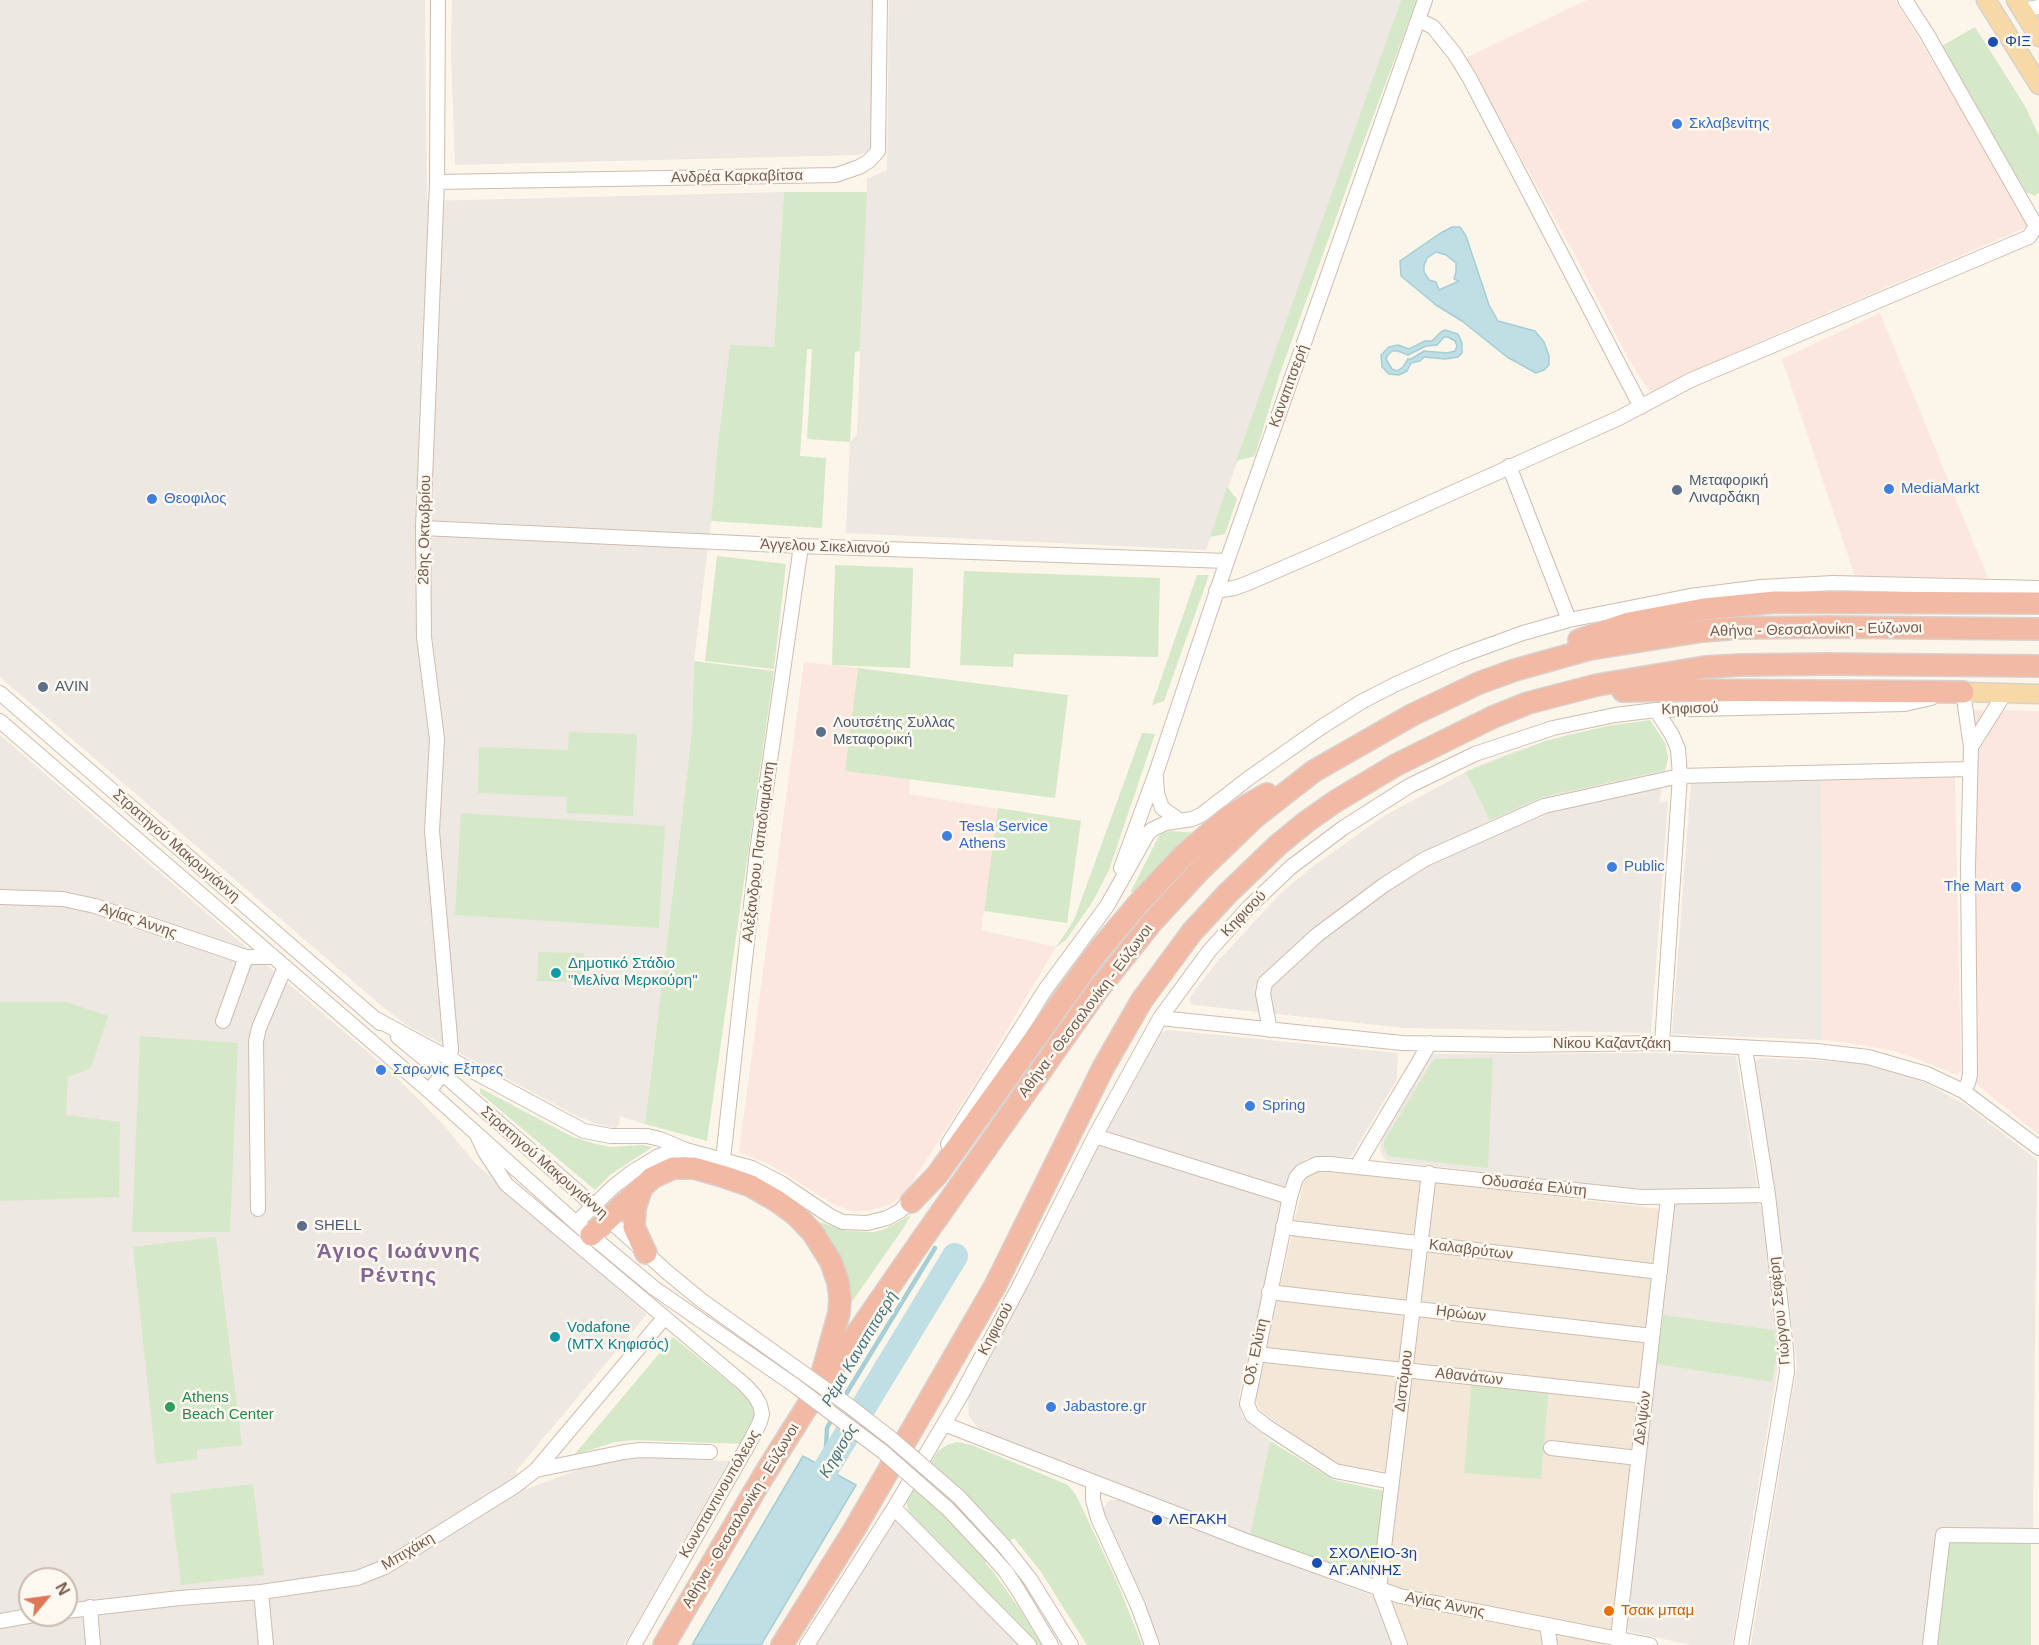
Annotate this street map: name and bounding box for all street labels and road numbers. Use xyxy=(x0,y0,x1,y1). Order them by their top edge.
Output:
street label: Ανδρέα Καρκαβίτσα xyxy=(671,167,803,187)
street label: Καναπιτσερή xyxy=(1266,342,1312,430)
street label: 28ης Οκτωβρίου xyxy=(415,475,435,585)
street label: Άγγελου Σικελιανού xyxy=(760,536,890,558)
street label: Αθήνα - Θεσσαλονίκη - Εύζωνοι xyxy=(1710,619,1922,641)
street label: Κηφισού xyxy=(1661,699,1719,719)
street label: Αλέξανδρου Παπαδιαμάντη xyxy=(739,761,779,943)
street label: Στρατηγού Μακρυγιάννη xyxy=(109,786,243,906)
street label: Κηφισού xyxy=(1218,887,1270,941)
street label: Αγίας Άννης xyxy=(97,899,179,943)
street label: Αθήνα - Θεσσαλονίκη - Εύζωνοι xyxy=(1015,921,1157,1101)
street label: Νίκου Καζαντζάκη xyxy=(1553,1035,1671,1053)
street label: Στρατηγού Μακρυγιάννη xyxy=(477,1103,611,1223)
street label: Οδυσσέα Ελύτη xyxy=(1480,1172,1588,1200)
street label: Καλαβρύτων xyxy=(1428,1236,1514,1264)
street label: Γιώργου Σεφέρη xyxy=(1765,1256,1795,1366)
street label: Κηφισού xyxy=(975,1300,1017,1358)
street label: Ηρώων xyxy=(1435,1302,1487,1326)
street label: Οδ. Ελύτη xyxy=(1240,1317,1272,1387)
street label: Διστόμου xyxy=(1391,1349,1417,1413)
street label: Αθανάτων xyxy=(1434,1364,1504,1390)
street label: Δελψών xyxy=(1631,1390,1655,1446)
street label: Αθήνα - Θεσσαλονίκη - Εύζωνοι xyxy=(679,1420,803,1612)
street label: Κωνσταντινουπόλεως xyxy=(676,1427,764,1561)
street label: Μπιχάκη xyxy=(378,1529,438,1575)
street label: Αγίας Άννης xyxy=(1404,1588,1486,1622)

